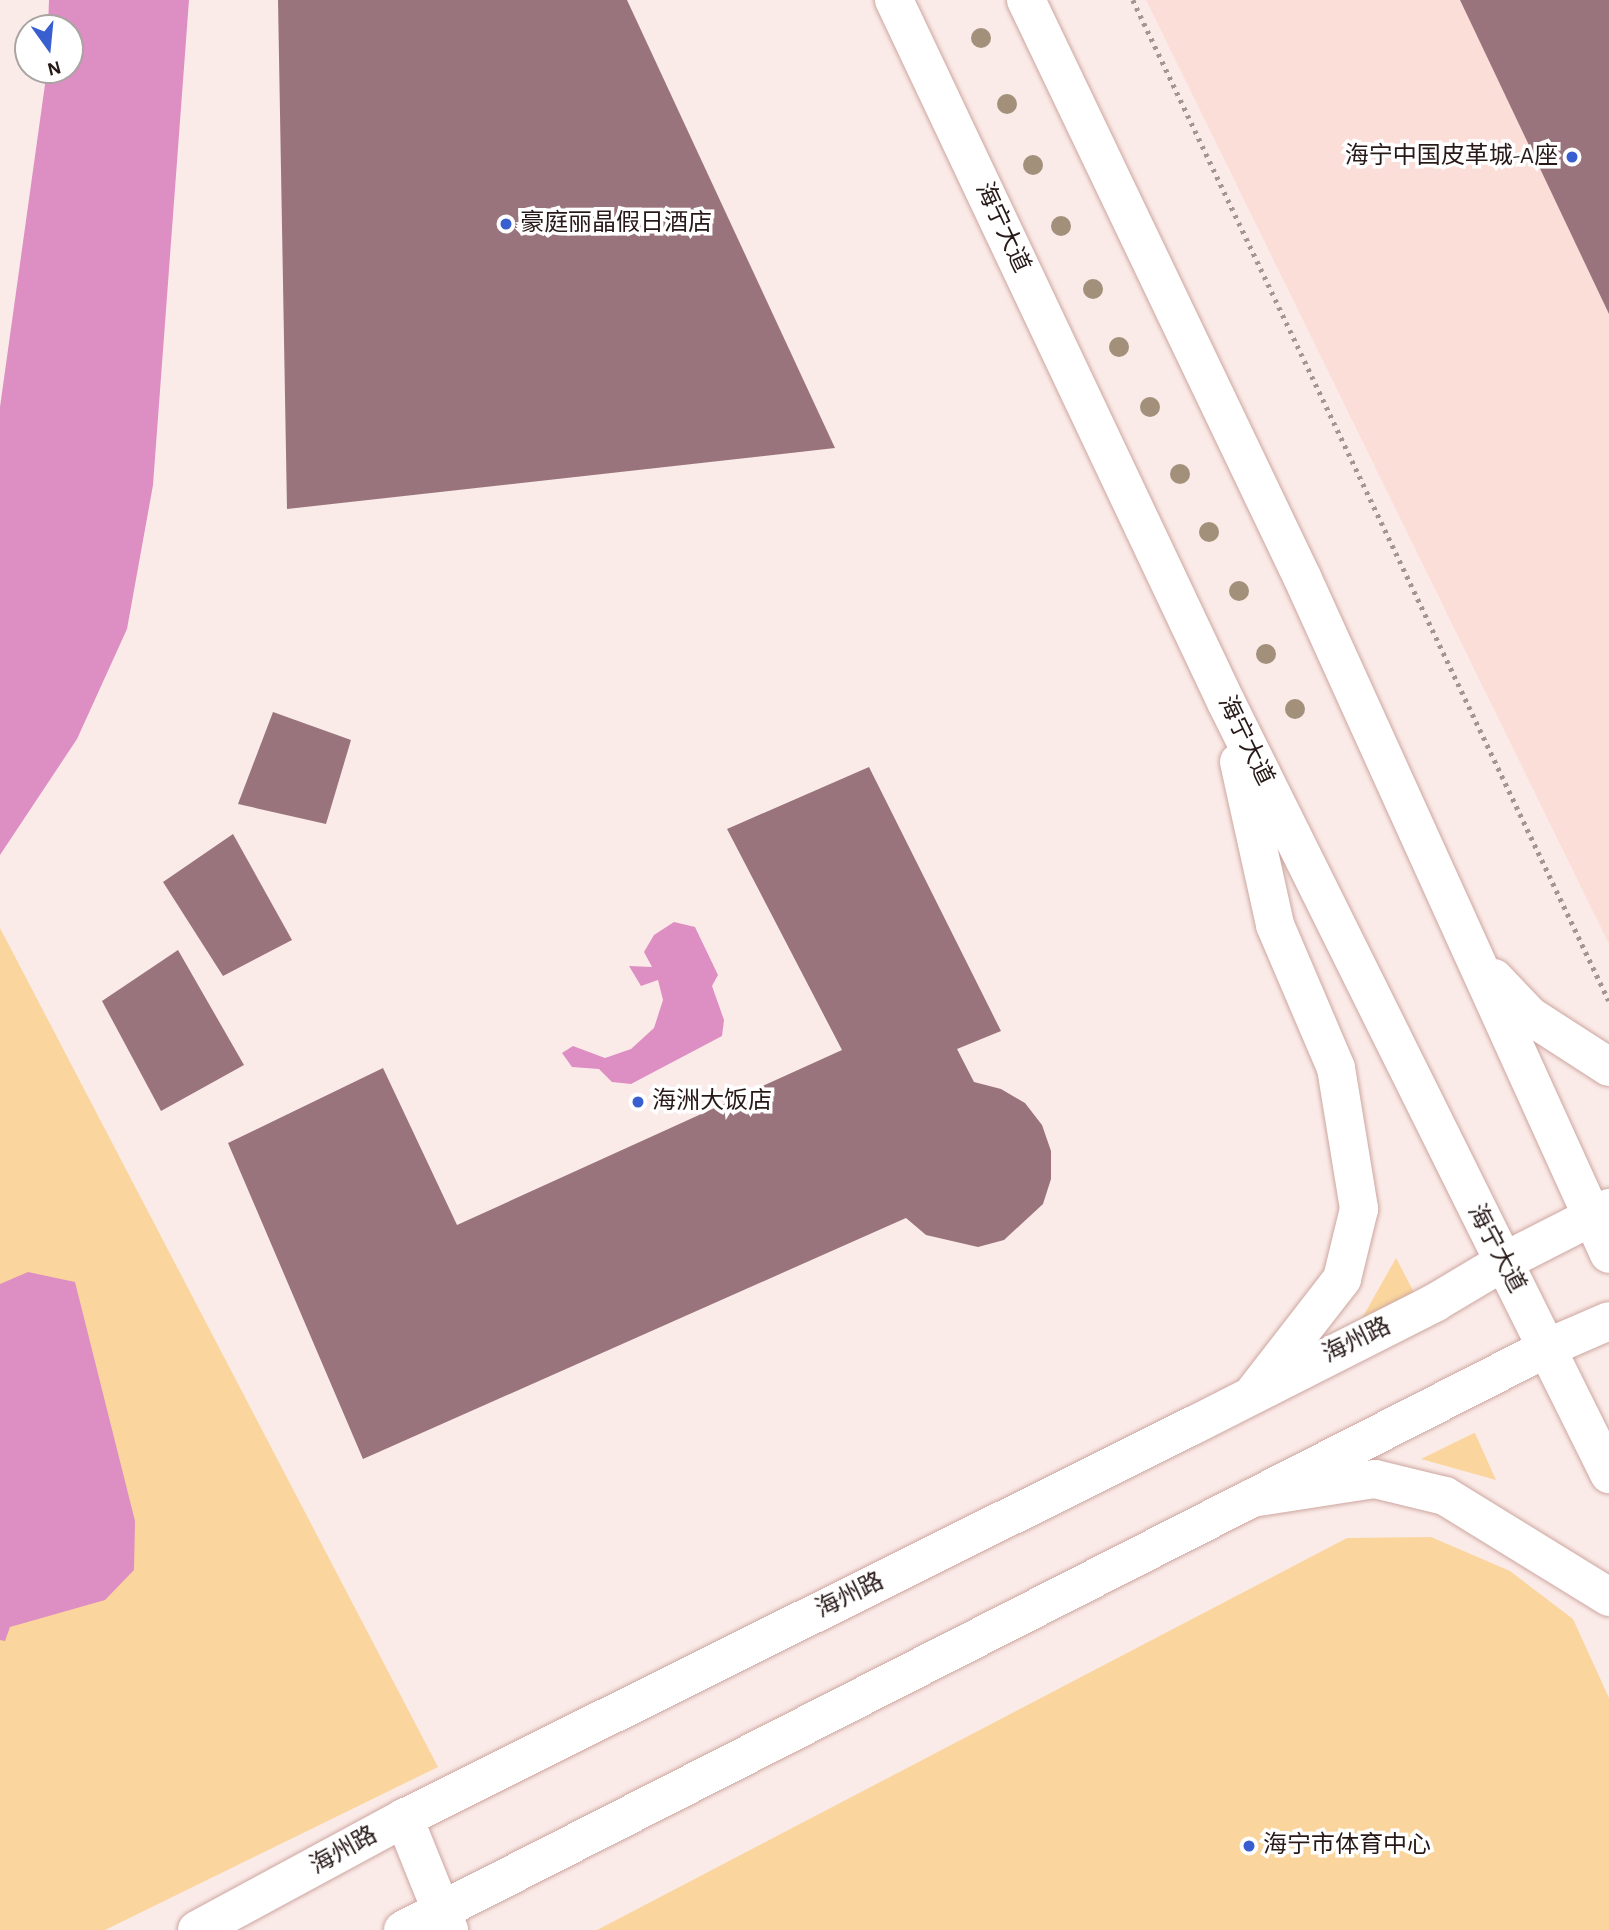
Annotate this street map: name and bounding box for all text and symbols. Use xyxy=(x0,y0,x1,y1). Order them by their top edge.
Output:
north arrow xyxy=(14,14,84,84)
text: N xyxy=(45,57,63,79)
place label: 海宁中国皮革城-A座 xyxy=(1346,143,1558,171)
marker: 海宁中国皮革城-A座 xyxy=(1564,149,1580,165)
street label: 海宁大道 xyxy=(969,178,1035,278)
place label: 豪庭丽晶假日酒店 xyxy=(520,210,712,238)
marker: 豪庭丽晶假日酒店 xyxy=(498,216,514,232)
street label: 海宁大道 xyxy=(1211,692,1279,790)
place label: 海洲大饭店 xyxy=(652,1088,772,1116)
marker: 海洲大饭店 xyxy=(630,1094,646,1110)
street label: 海宁大道 xyxy=(1461,1200,1531,1298)
street label: 海州路 xyxy=(1318,1312,1396,1370)
street label: 海州路 xyxy=(811,1567,889,1625)
street label: 海州路 xyxy=(306,1821,382,1881)
place label: 海宁市体育中心 xyxy=(1263,1832,1431,1860)
marker: 海宁市体育中心 xyxy=(1241,1838,1257,1854)

